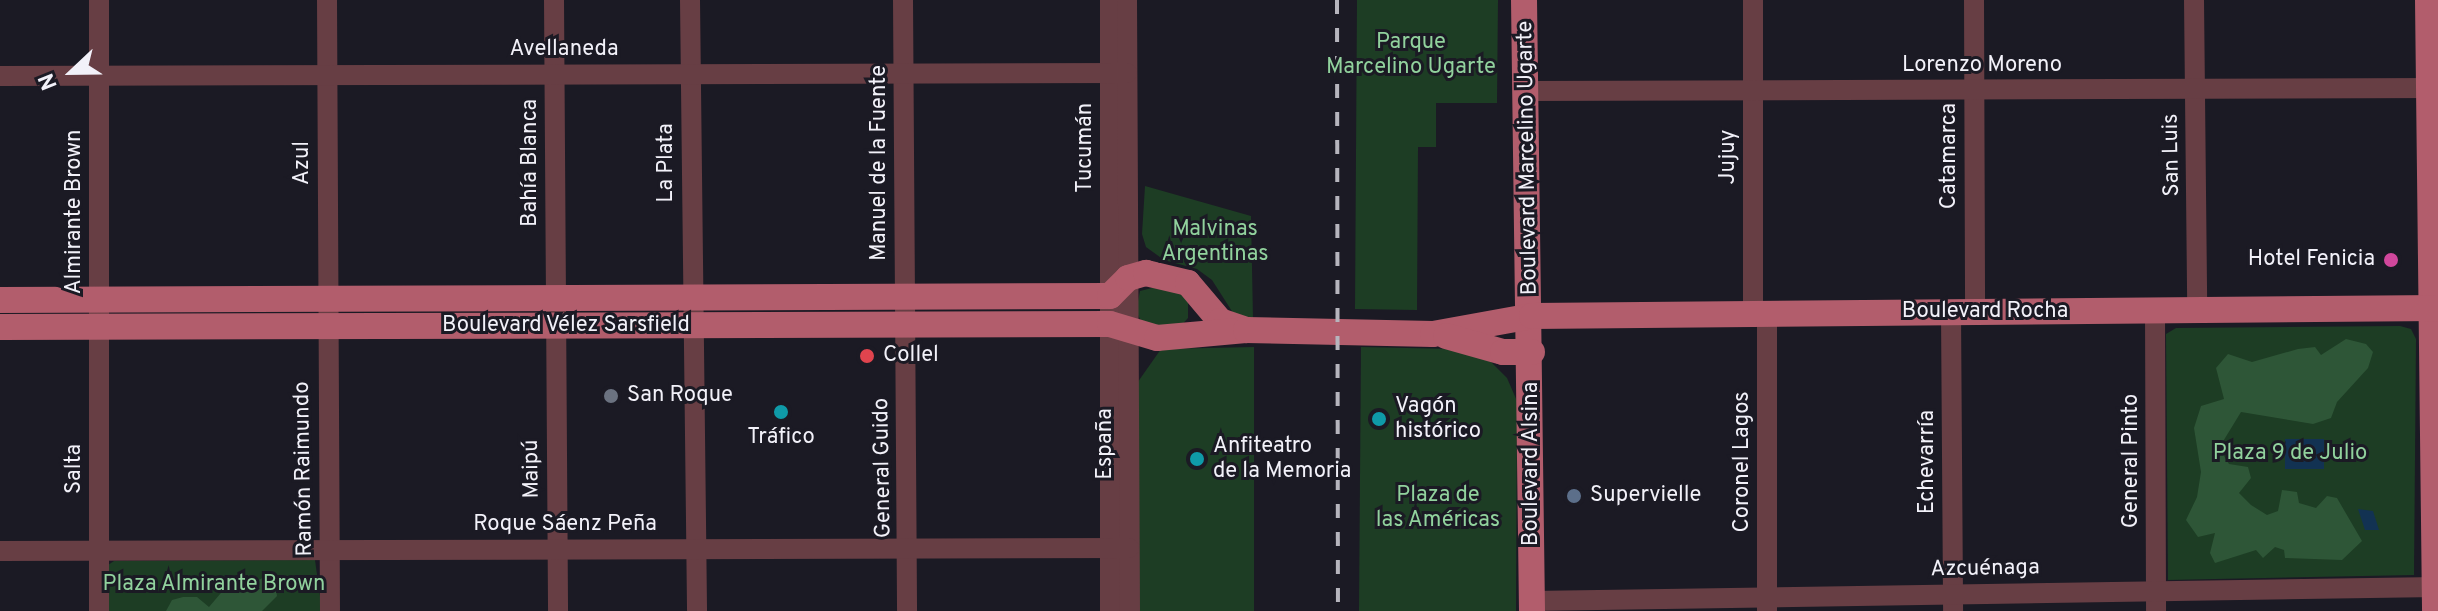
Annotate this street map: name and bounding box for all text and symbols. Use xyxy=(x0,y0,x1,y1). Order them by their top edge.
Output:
street label: Boulevard Marcelino Ugarte xyxy=(1512,21,1544,295)
park label: Parque Marcelino Ugarte xyxy=(1326,29,1496,80)
north arrow xyxy=(32,32,112,112)
street label: Avellaneda xyxy=(509,37,619,63)
street label: Lorenzo Moreno xyxy=(1902,53,2062,79)
street label: Manuel de la Fuente xyxy=(867,65,893,261)
text: N xyxy=(34,69,65,94)
street label: Bahía Blanca xyxy=(518,99,544,227)
street label: Tucumán xyxy=(1073,103,1099,193)
street label: Catamarca xyxy=(1937,103,1963,209)
street label: San Luis xyxy=(2158,113,2186,197)
street label: La Plata xyxy=(654,123,680,203)
street label: Almirante Brown xyxy=(62,130,88,294)
street label: Jujuy xyxy=(1716,130,1742,184)
street label: Azul xyxy=(290,141,316,185)
park label: Malvinas Argentinas xyxy=(1161,216,1269,268)
place label: Hotel Fenicia xyxy=(2248,247,2375,273)
marker: Hotel Fenicia xyxy=(2382,251,2400,269)
street label: Boulevard Rocha xyxy=(1902,299,2068,325)
street label: Boulevard Vélez Sarsfield xyxy=(442,313,690,339)
place label: Collel xyxy=(883,343,939,369)
marker: Collel xyxy=(858,347,876,365)
street label: Ramón Raimundo xyxy=(289,381,319,557)
street label: Boulevard Alsina xyxy=(1519,381,1545,547)
place label: San Roque xyxy=(627,383,733,409)
marker: San Roque xyxy=(602,387,620,405)
street label: Coronel Lagos xyxy=(1730,391,1756,533)
place label: Vagón histórico xyxy=(1395,393,1481,444)
street label: General Pinto xyxy=(2119,394,2145,528)
street label: General Guido xyxy=(869,398,897,538)
marker: Tráfico xyxy=(772,403,790,421)
street label: España xyxy=(1093,408,1119,480)
marker: Vagón histórico xyxy=(1370,410,1388,428)
street label: Echevarría xyxy=(1915,410,1941,514)
place label: Tráfico xyxy=(747,425,815,451)
place label: Anfiteatro de la Memoria xyxy=(1213,433,1351,484)
street label: Maipú xyxy=(518,439,546,499)
park label: Plaza 9 de Julio xyxy=(2213,441,2367,467)
street label: Salta xyxy=(62,444,88,494)
marker: Anfiteatro de la Memoria xyxy=(1188,450,1206,468)
park label: Plaza de las Américas xyxy=(1375,482,1501,534)
place label: Supervielle xyxy=(1590,483,1701,509)
marker: Supervielle xyxy=(1565,487,1583,505)
street label: Roque Sáenz Peña xyxy=(473,512,657,538)
street label: Azcuénaga xyxy=(1930,555,2040,583)
park label: Plaza Almirante Brown xyxy=(102,572,326,598)

